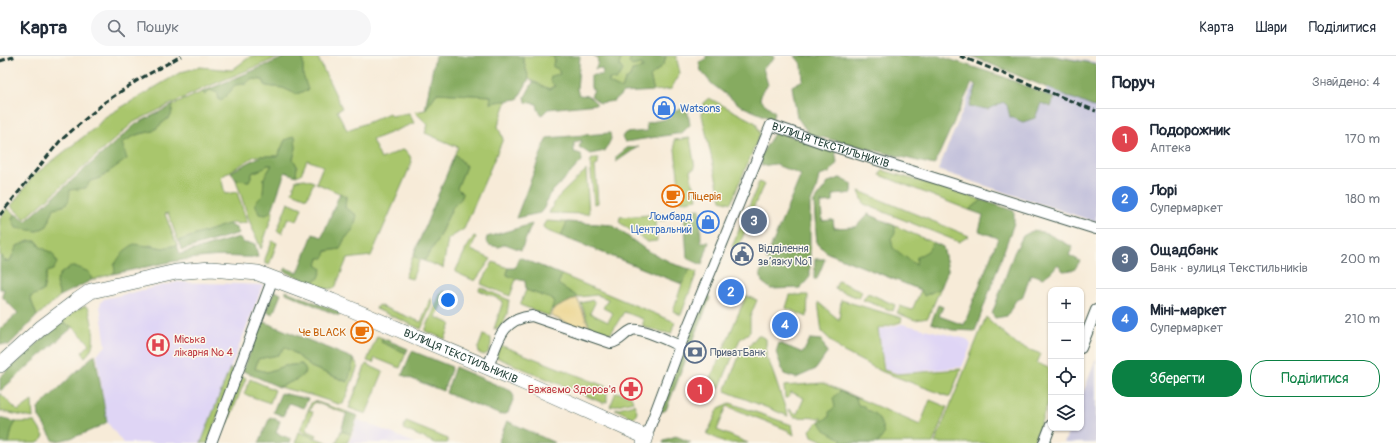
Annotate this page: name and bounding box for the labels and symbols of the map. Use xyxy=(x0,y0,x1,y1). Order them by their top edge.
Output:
shop icon: Watsons xyxy=(651,95,677,121)
place label: Watsons xyxy=(680,102,720,115)
street label: ВУЛИЦЯ ТЕКСТИЛЬНИКІВ xyxy=(770,120,891,171)
cafe icon: Піцерія xyxy=(660,183,686,209)
place label: Піцерія xyxy=(688,190,721,203)
pin: 3 xyxy=(741,206,767,236)
shop icon: Ломбард Центральний xyxy=(695,209,721,235)
place label: Ломбард Центральний xyxy=(631,210,692,236)
public building icon: Відділення зв’язку №1 xyxy=(729,241,755,267)
place label: Відділення зв’язку №1 xyxy=(758,242,812,268)
pin: 2 xyxy=(718,277,744,307)
your location xyxy=(438,290,458,310)
pin: 4 xyxy=(772,310,798,340)
cafe icon: Че BLACK xyxy=(349,319,375,345)
place label: Че BLACK xyxy=(299,326,346,339)
street label: ВУЛИЦЯ ТЕКСТИЛЬНИКІВ xyxy=(402,326,520,386)
hospital icon: Міська лікарня № 4 xyxy=(145,332,171,358)
place label: Міська лікарня № 4 xyxy=(174,333,234,359)
bank icon: ПриватБанк xyxy=(682,339,708,365)
place label: ПриватБанк xyxy=(710,346,766,359)
pin: 1 xyxy=(687,375,713,405)
pharmacy icon: Бажаємо Здоров'я xyxy=(618,376,644,402)
place label: Бажаємо Здоров'я xyxy=(528,383,616,396)

